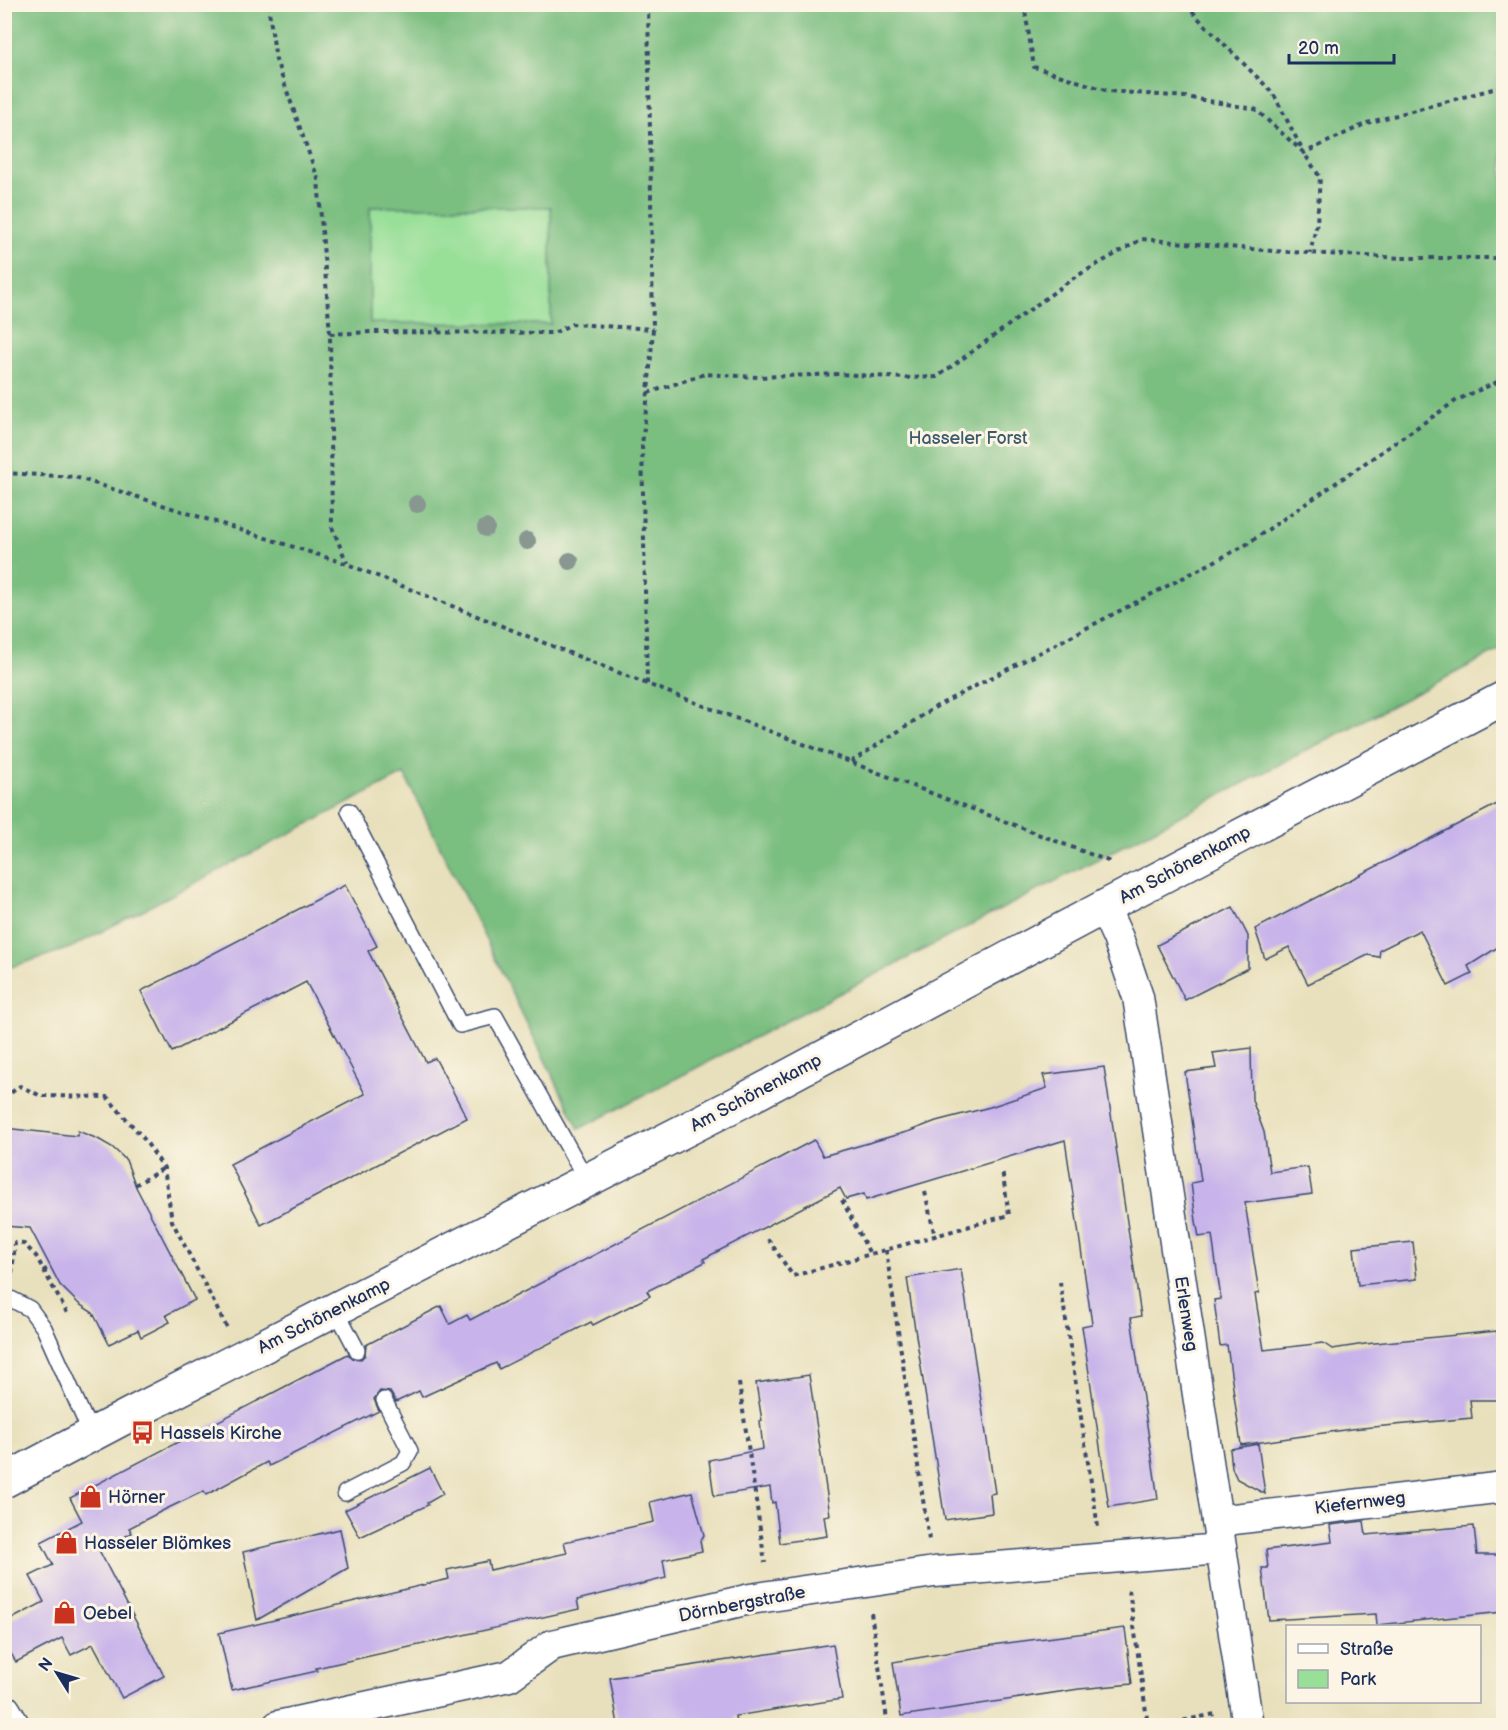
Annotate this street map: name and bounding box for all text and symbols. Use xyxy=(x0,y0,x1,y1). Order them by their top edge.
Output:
scale bar xyxy=(1289,27,1394,65)
text: 20 m xyxy=(1298,38,1339,59)
park label: Hasseler Forst xyxy=(908,428,1028,449)
street label: Am Schönenkamp xyxy=(1116,821,1254,909)
street label: Am Schönenkamp xyxy=(687,1049,825,1137)
street label: Am Schönenkamp xyxy=(254,1274,394,1358)
street label: Erlenweg xyxy=(1170,1275,1202,1353)
bus stop icon: Hassels Kirche xyxy=(129,1420,155,1446)
place label: Hassels Kirche xyxy=(160,1423,282,1444)
shop icon: Hörner xyxy=(77,1484,103,1510)
place label: Hörner xyxy=(108,1487,166,1508)
street label: Kiefernweg xyxy=(1313,1487,1407,1519)
shop icon: Hasseler Blömkes xyxy=(53,1530,79,1556)
place label: Hasseler Blömkes xyxy=(84,1533,231,1554)
street label: Dörnbergstraße xyxy=(677,1581,807,1627)
shop icon: Oebel xyxy=(52,1600,78,1626)
place label: Oebel xyxy=(83,1603,132,1624)
legend xyxy=(1286,1625,1481,1703)
text: Straße xyxy=(1340,1639,1394,1660)
north arrow xyxy=(27,1643,87,1703)
text: N xyxy=(35,1654,57,1675)
text: Park xyxy=(1340,1669,1376,1690)

